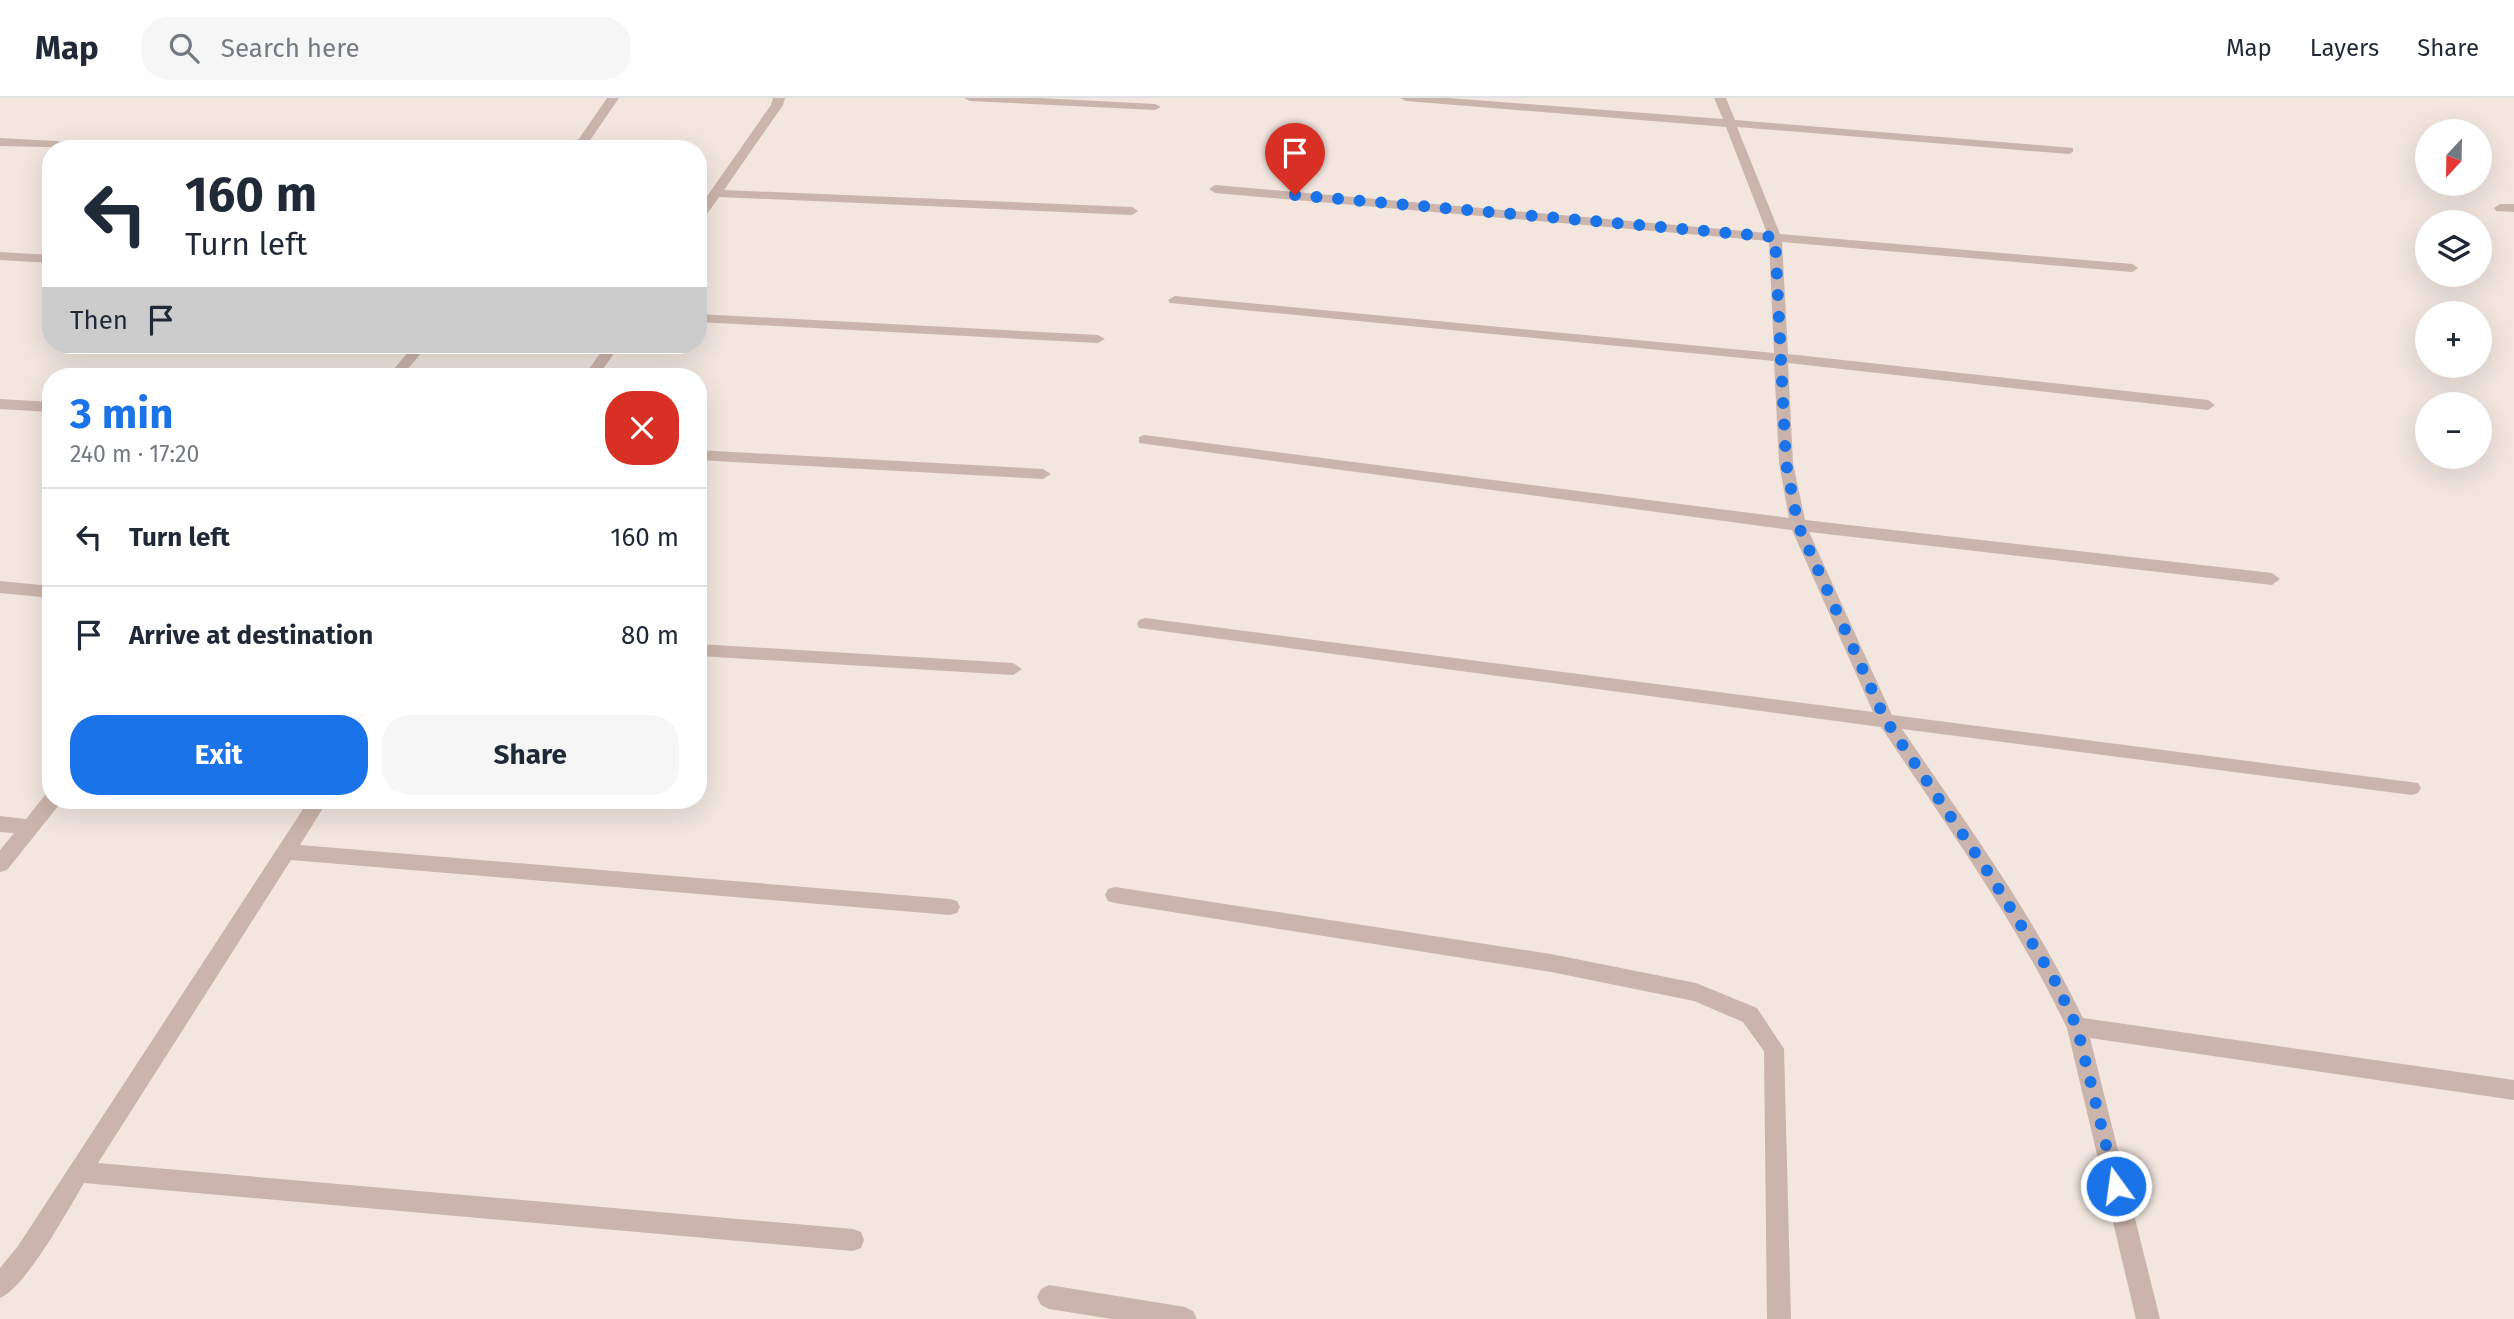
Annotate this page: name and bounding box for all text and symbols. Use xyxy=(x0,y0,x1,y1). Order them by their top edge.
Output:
search box xyxy=(141,17,631,80)
text: Map xyxy=(35,28,99,68)
icon: search xyxy=(165,29,203,67)
text: Search here xyxy=(221,33,360,64)
text: Map xyxy=(2226,34,2272,62)
text: Layers xyxy=(2310,34,2379,62)
text: Share xyxy=(2417,34,2479,62)
north arrow xyxy=(2415,119,2492,196)
map controls xyxy=(2415,119,2492,469)
pin xyxy=(1265,123,1325,195)
icon: arrive xyxy=(1276,134,1314,172)
text: 160 m xyxy=(185,165,317,224)
icon: left xyxy=(70,168,161,259)
button: layers xyxy=(2415,210,2492,287)
text: Turn left xyxy=(185,225,307,263)
icon: arrive xyxy=(142,301,180,339)
button: + xyxy=(2415,301,2492,378)
text: Then xyxy=(70,305,128,336)
text: 3 min xyxy=(70,389,173,439)
button: close xyxy=(605,391,679,465)
button: − xyxy=(2415,392,2492,469)
text: 240 m · 17:20 xyxy=(70,440,199,468)
icon: left xyxy=(70,518,108,556)
text: Turn left xyxy=(129,522,230,553)
text: 160 m xyxy=(610,522,679,553)
icon: arrive xyxy=(70,616,108,654)
text: Arrive at destination xyxy=(129,620,373,651)
text: 80 m xyxy=(621,620,679,651)
button: Exit xyxy=(70,715,368,795)
button: Share xyxy=(382,715,679,795)
position arrow xyxy=(2079,1149,2153,1223)

